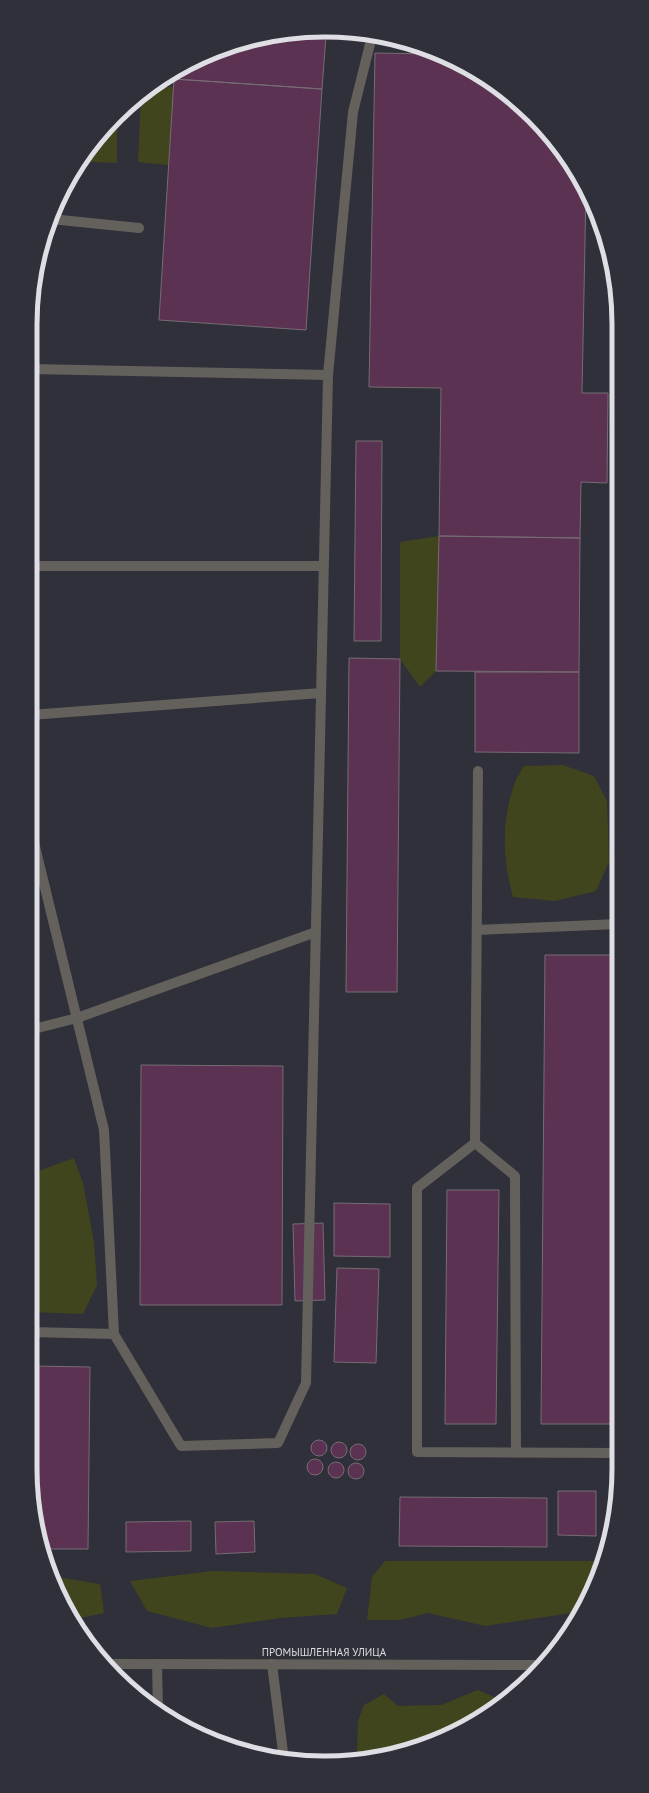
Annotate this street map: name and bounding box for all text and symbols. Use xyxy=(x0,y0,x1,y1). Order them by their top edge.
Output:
street label: ПРОМЫШЛЕННАЯ УЛИЦА xyxy=(262,1645,387,1659)

